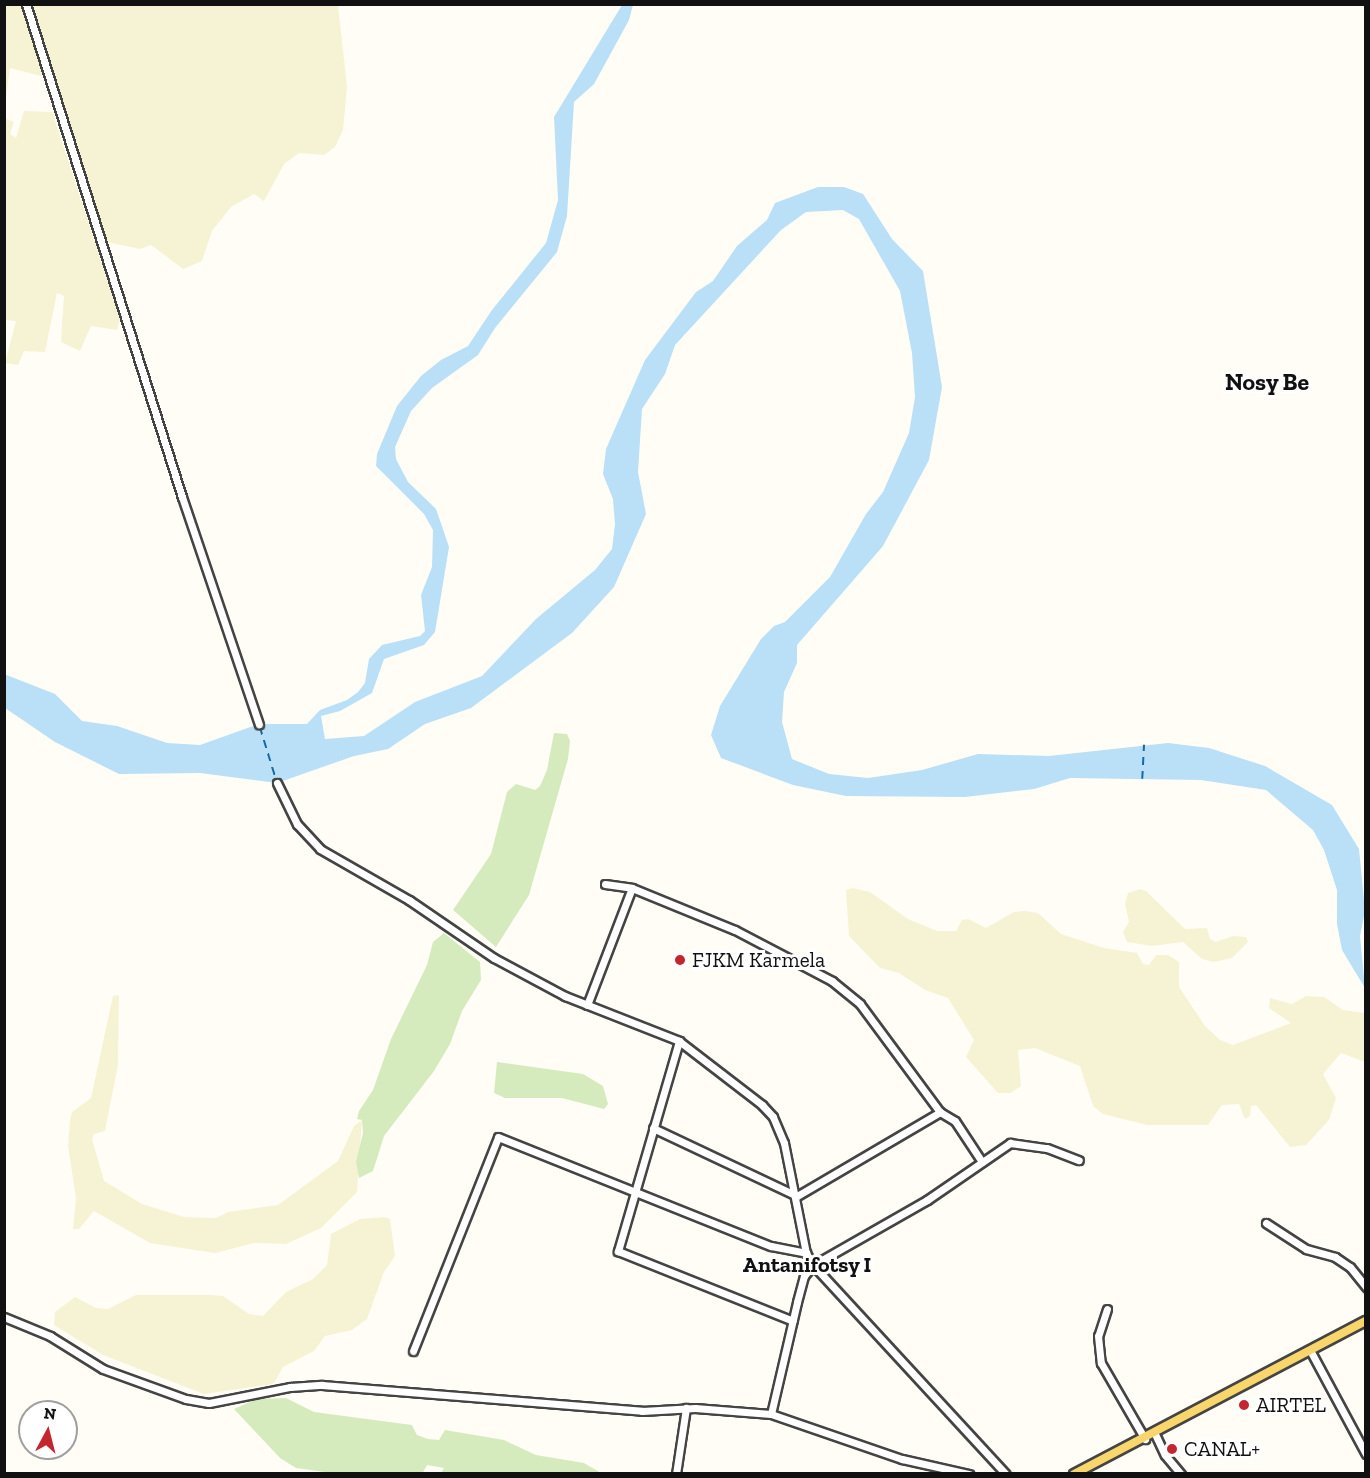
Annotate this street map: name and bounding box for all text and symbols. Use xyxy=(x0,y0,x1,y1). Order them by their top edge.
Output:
district label: Nosy Be xyxy=(1225,368,1309,396)
place label: FJKM Karmela xyxy=(692,947,825,973)
marker: FJKM Karmela xyxy=(673,953,687,967)
district label: Antanifotsy I xyxy=(743,1252,871,1278)
place label: AIRTEL xyxy=(1256,1392,1326,1418)
marker: AIRTEL xyxy=(1237,1398,1251,1412)
north arrow xyxy=(18,1400,78,1460)
text: N xyxy=(43,1403,57,1424)
place label: CANAL+ xyxy=(1184,1436,1260,1462)
marker: CANAL+ xyxy=(1165,1442,1179,1456)

